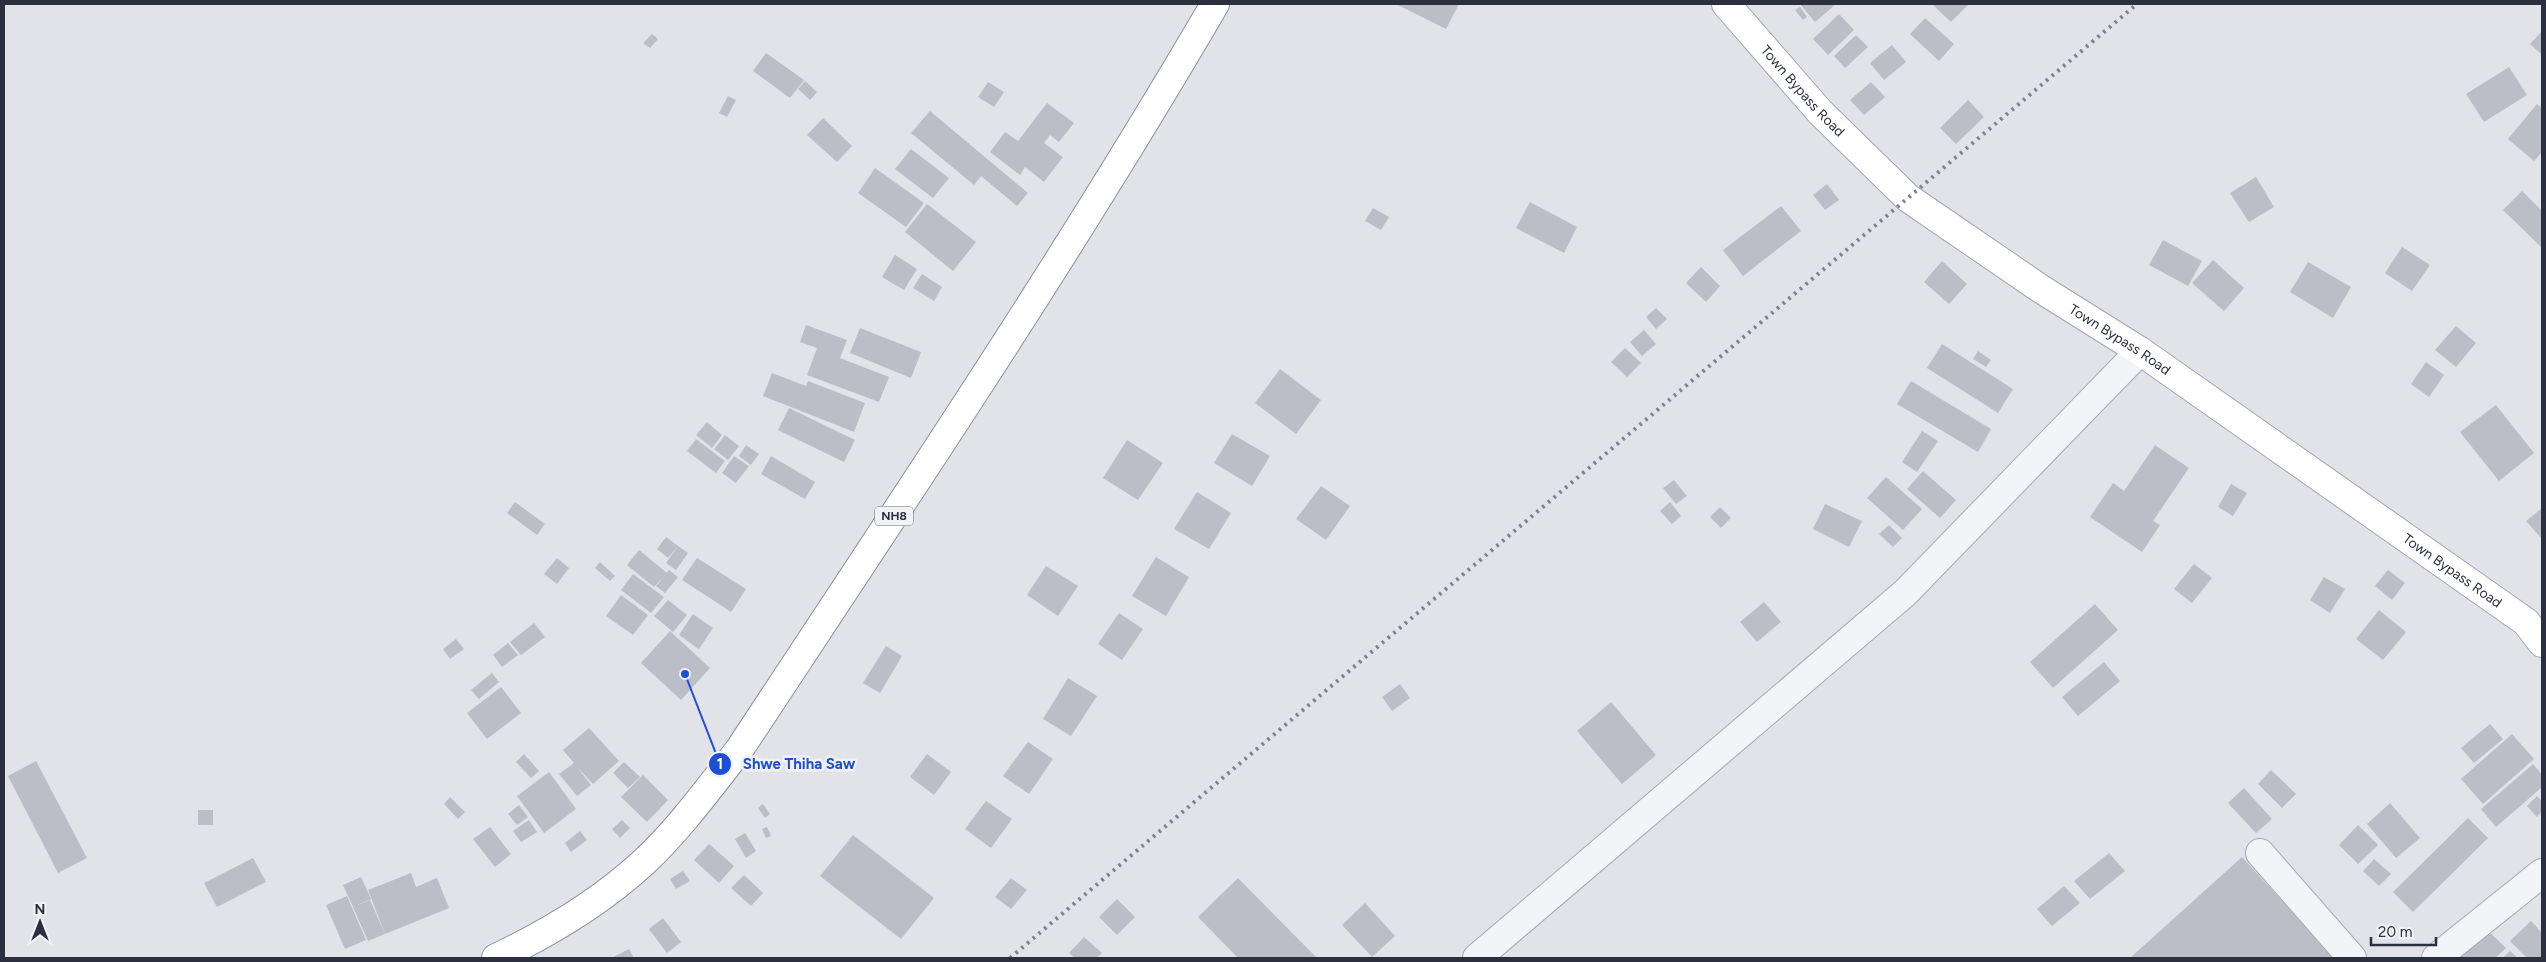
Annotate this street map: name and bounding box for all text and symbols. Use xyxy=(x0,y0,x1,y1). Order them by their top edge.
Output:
street label: Town Bypass Road xyxy=(1757,42,1848,140)
street label: Town Bypass Road xyxy=(2066,300,2174,378)
road number: NH8 xyxy=(875,506,913,526)
street label: Town Bypass Road xyxy=(2400,530,2505,611)
callout: Shwe Thiha Saw xyxy=(708,749,865,779)
text: 1 xyxy=(717,755,723,773)
text: Shwe Thiha Saw xyxy=(743,755,856,773)
north arrow xyxy=(15,897,65,947)
text: N xyxy=(35,901,45,918)
scale bar xyxy=(2371,914,2436,946)
text: 20 m xyxy=(2378,923,2412,941)

